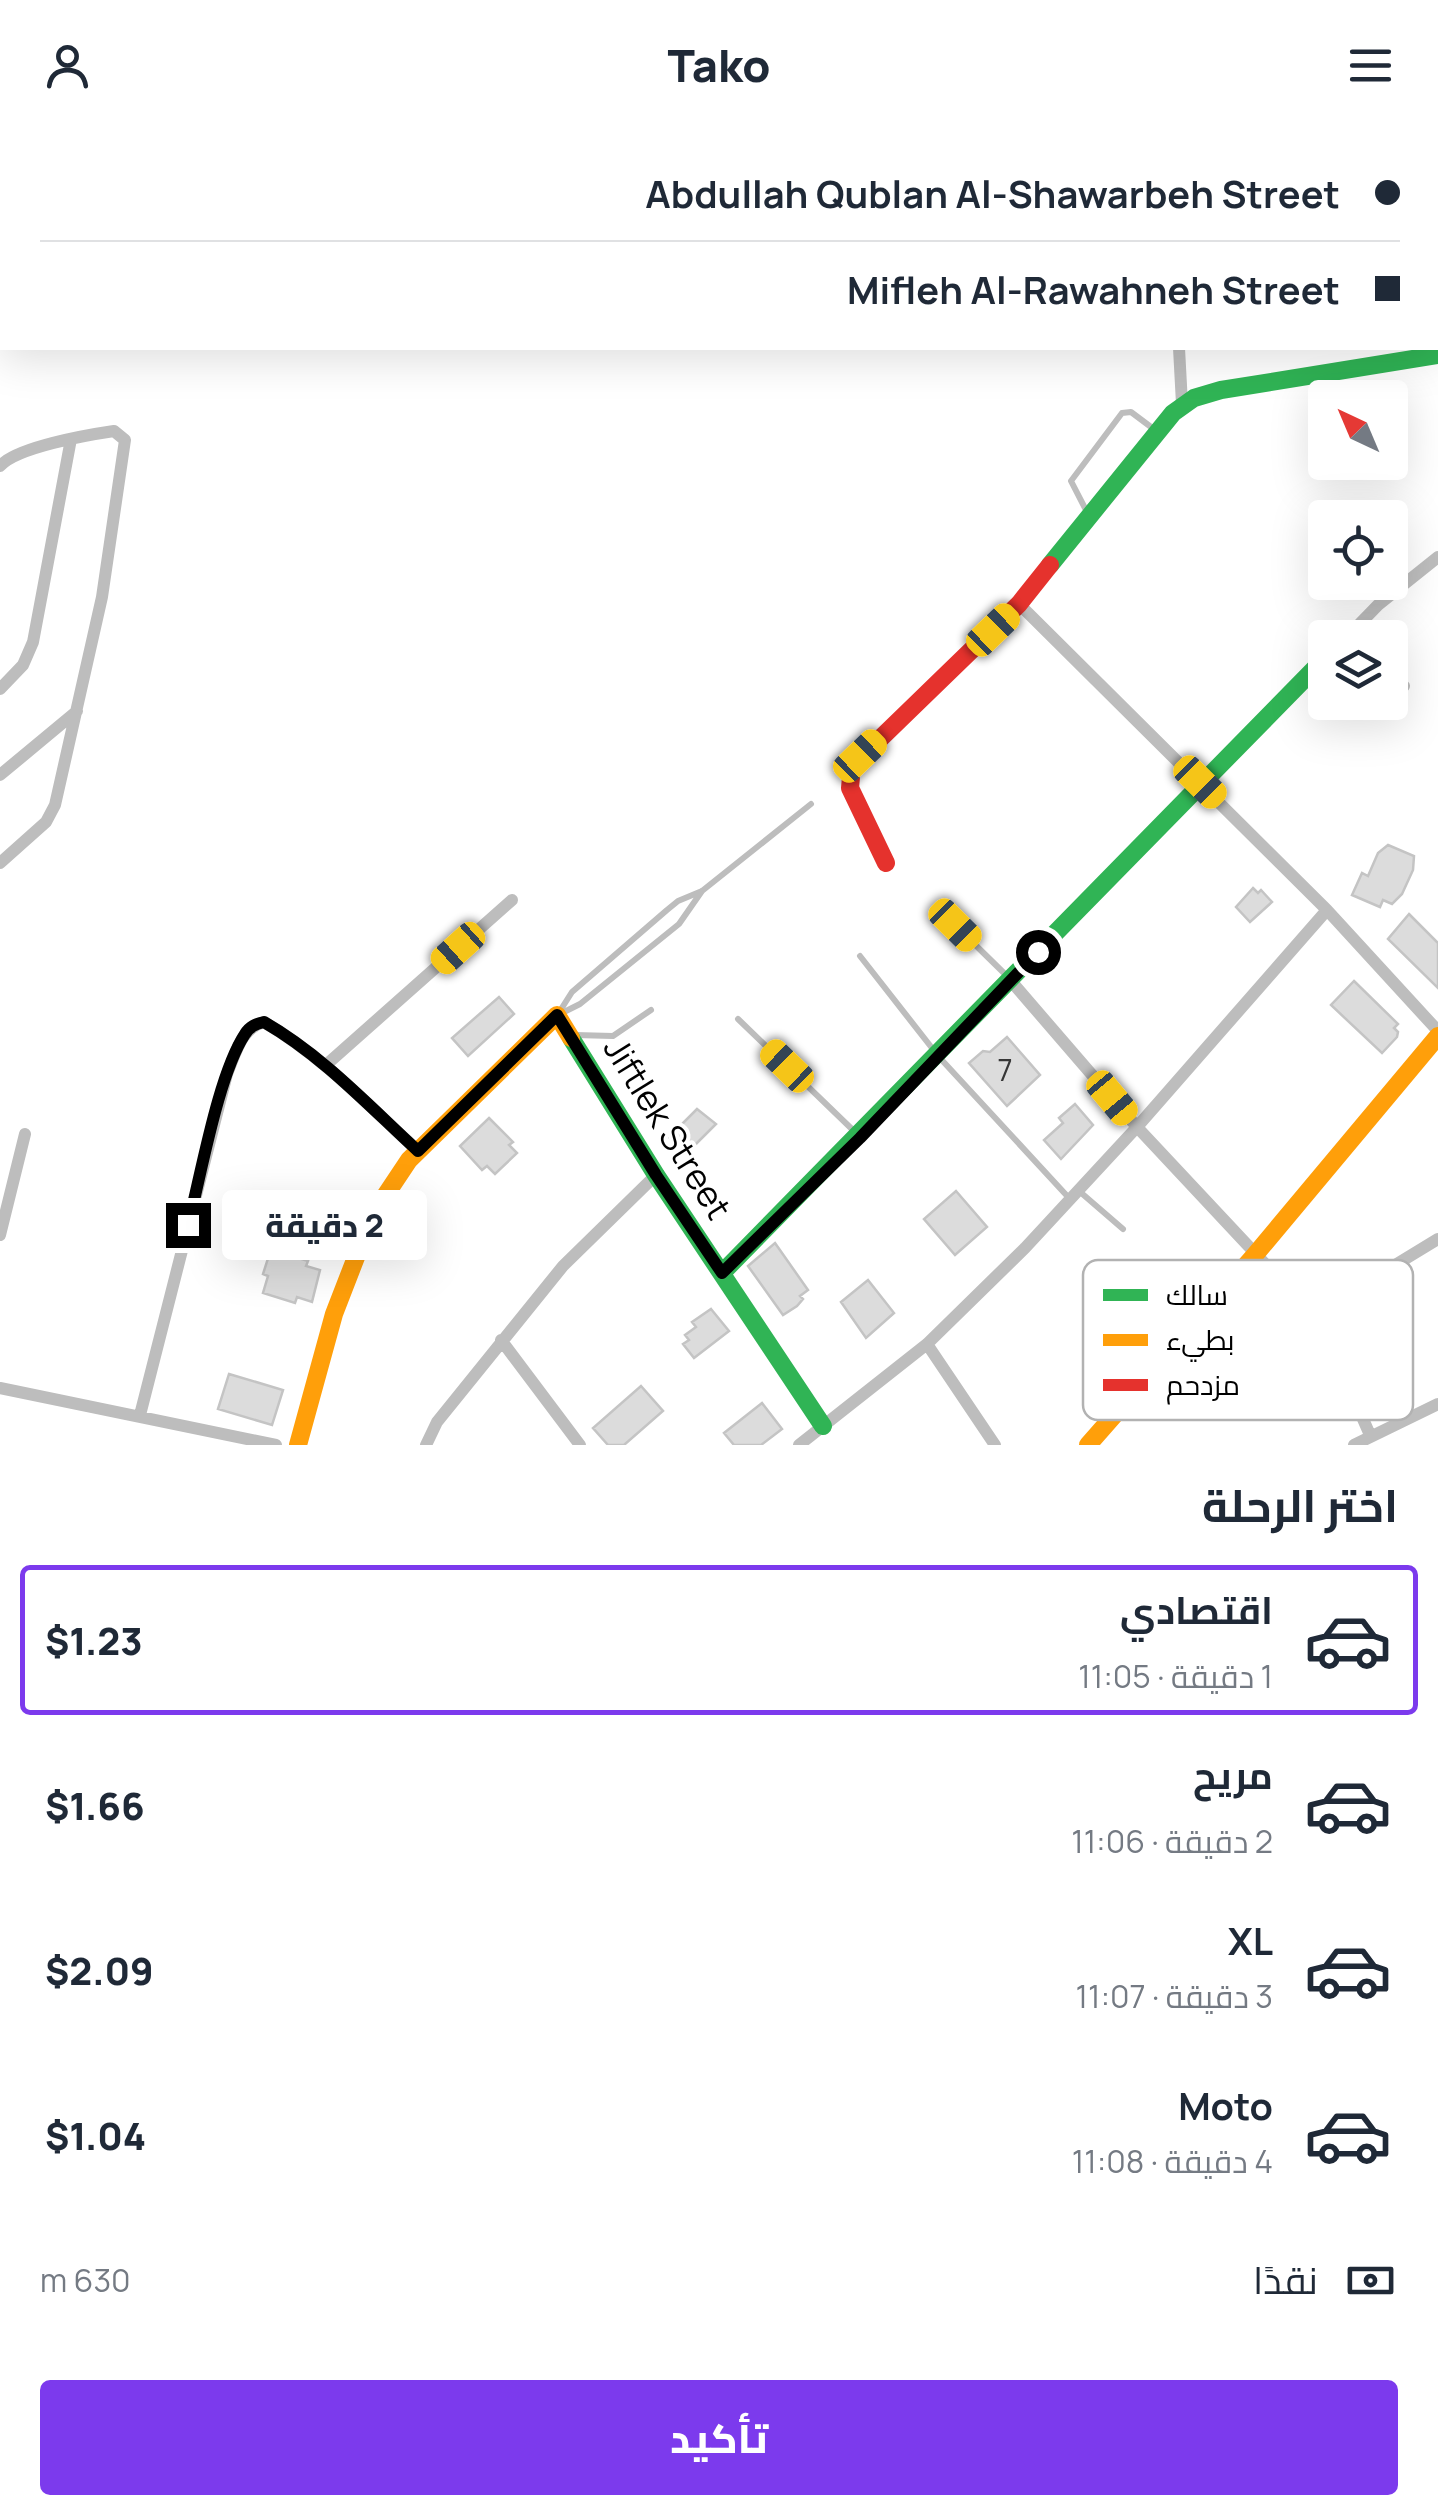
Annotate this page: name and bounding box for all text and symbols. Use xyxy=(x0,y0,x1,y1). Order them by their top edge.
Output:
text: Tako xyxy=(667,34,771,96)
icon: person xyxy=(40,38,95,93)
icon: menu xyxy=(1343,38,1398,93)
text: Abdullah Qublan Al-Shawarbeh Street xyxy=(645,167,1340,219)
text: Mifleh Al-Rawahneh Street xyxy=(847,263,1340,315)
north arrow xyxy=(1308,380,1408,480)
map controls xyxy=(1308,380,1408,720)
button: locate xyxy=(1308,500,1408,600)
car xyxy=(961,598,1025,662)
button: layers xyxy=(1308,620,1408,720)
car xyxy=(828,724,892,788)
car xyxy=(1168,750,1232,814)
car xyxy=(923,893,987,957)
car xyxy=(426,917,490,979)
route start xyxy=(1016,930,1061,975)
street label: Jiftlek Street xyxy=(593,1028,743,1228)
car xyxy=(755,1034,819,1098)
house number: 7 xyxy=(997,1049,1013,1090)
car xyxy=(1081,1065,1143,1131)
callout: 2 دقيقة xyxy=(223,1190,428,1260)
route end xyxy=(166,1203,211,1248)
text: 2 دقيقة xyxy=(265,1203,384,1247)
legend xyxy=(1083,1260,1413,1420)
text: سالك xyxy=(1166,1275,1228,1313)
text: بطيء xyxy=(1166,1320,1234,1362)
text: مزدحم xyxy=(1166,1365,1240,1405)
text: اختر الرحلة xyxy=(1202,1474,1398,1536)
text: اقتصادي xyxy=(1120,1583,1273,1635)
icon: car xyxy=(1303,1595,1393,1685)
text: $1.23 xyxy=(45,1614,143,1666)
text: 1 دقيقة · 11:05 xyxy=(1078,1654,1273,1698)
text: مريح xyxy=(1193,1748,1273,1800)
icon: car xyxy=(1303,1760,1393,1850)
text: $1.66 xyxy=(45,1779,145,1831)
text: 2 دقيقة · 11:06 xyxy=(1071,1819,1273,1863)
text: XL xyxy=(1228,1914,1273,1966)
icon: car xyxy=(1303,1925,1393,2015)
text: $2.09 xyxy=(45,1944,154,1996)
text: 3 دقيقة · 11:07 xyxy=(1075,1974,1273,2018)
text: Moto xyxy=(1178,2079,1273,2131)
icon: car xyxy=(1303,2090,1393,2180)
text: $1.04 xyxy=(45,2109,146,2161)
text: 4 دقيقة · 11:08 xyxy=(1072,2139,1273,2183)
text: نقدًا xyxy=(1253,2253,1318,2305)
icon: cash xyxy=(1343,2253,1398,2308)
text: 630 m xyxy=(40,2258,131,2302)
button: تأكيد xyxy=(40,2380,1398,2495)

